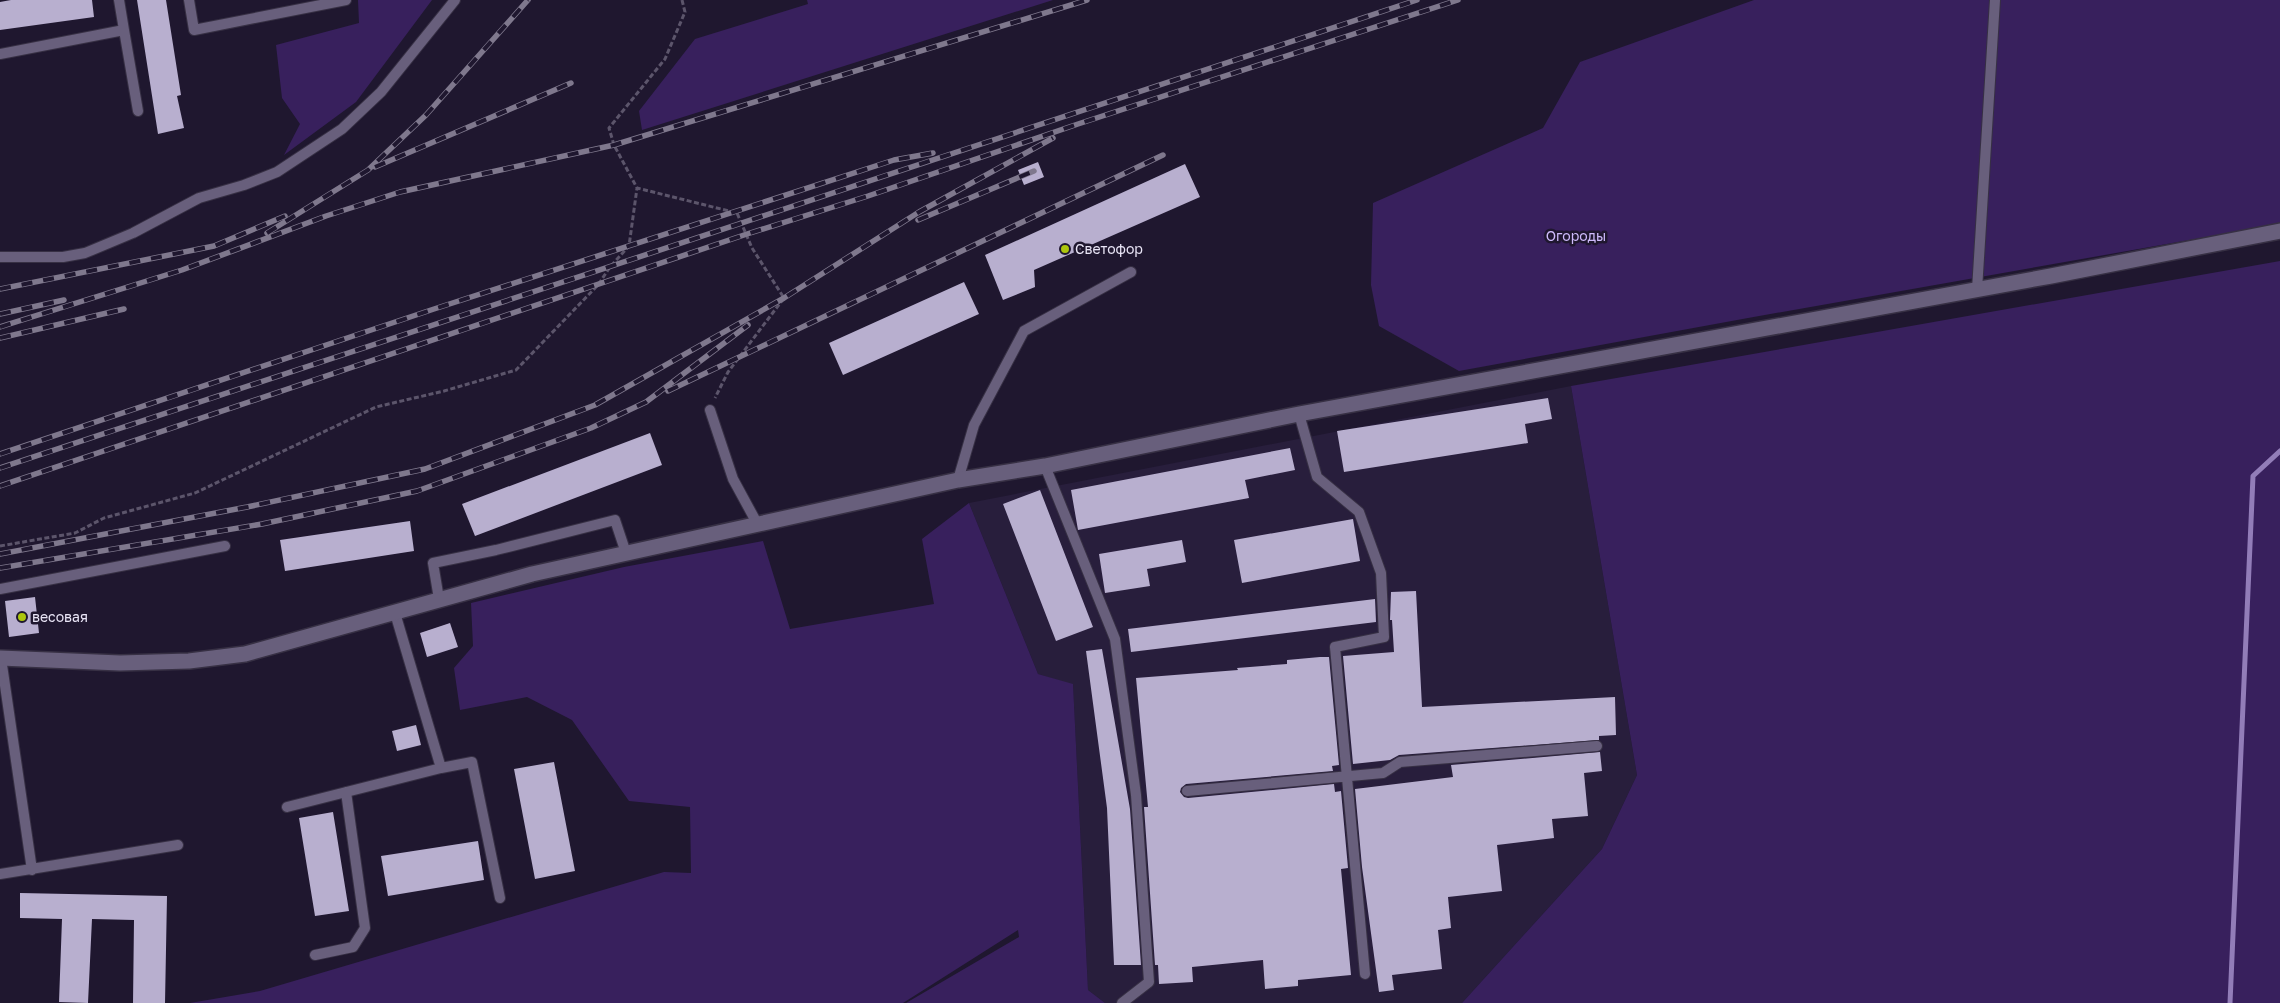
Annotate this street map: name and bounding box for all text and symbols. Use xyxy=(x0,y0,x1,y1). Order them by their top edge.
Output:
park label: Огороды xyxy=(1546,227,1606,244)
place label: Светофор xyxy=(1075,240,1143,257)
marker: Светофор xyxy=(1059,243,1071,255)
place label: весовая xyxy=(32,608,88,625)
marker: весовая xyxy=(16,611,28,623)

